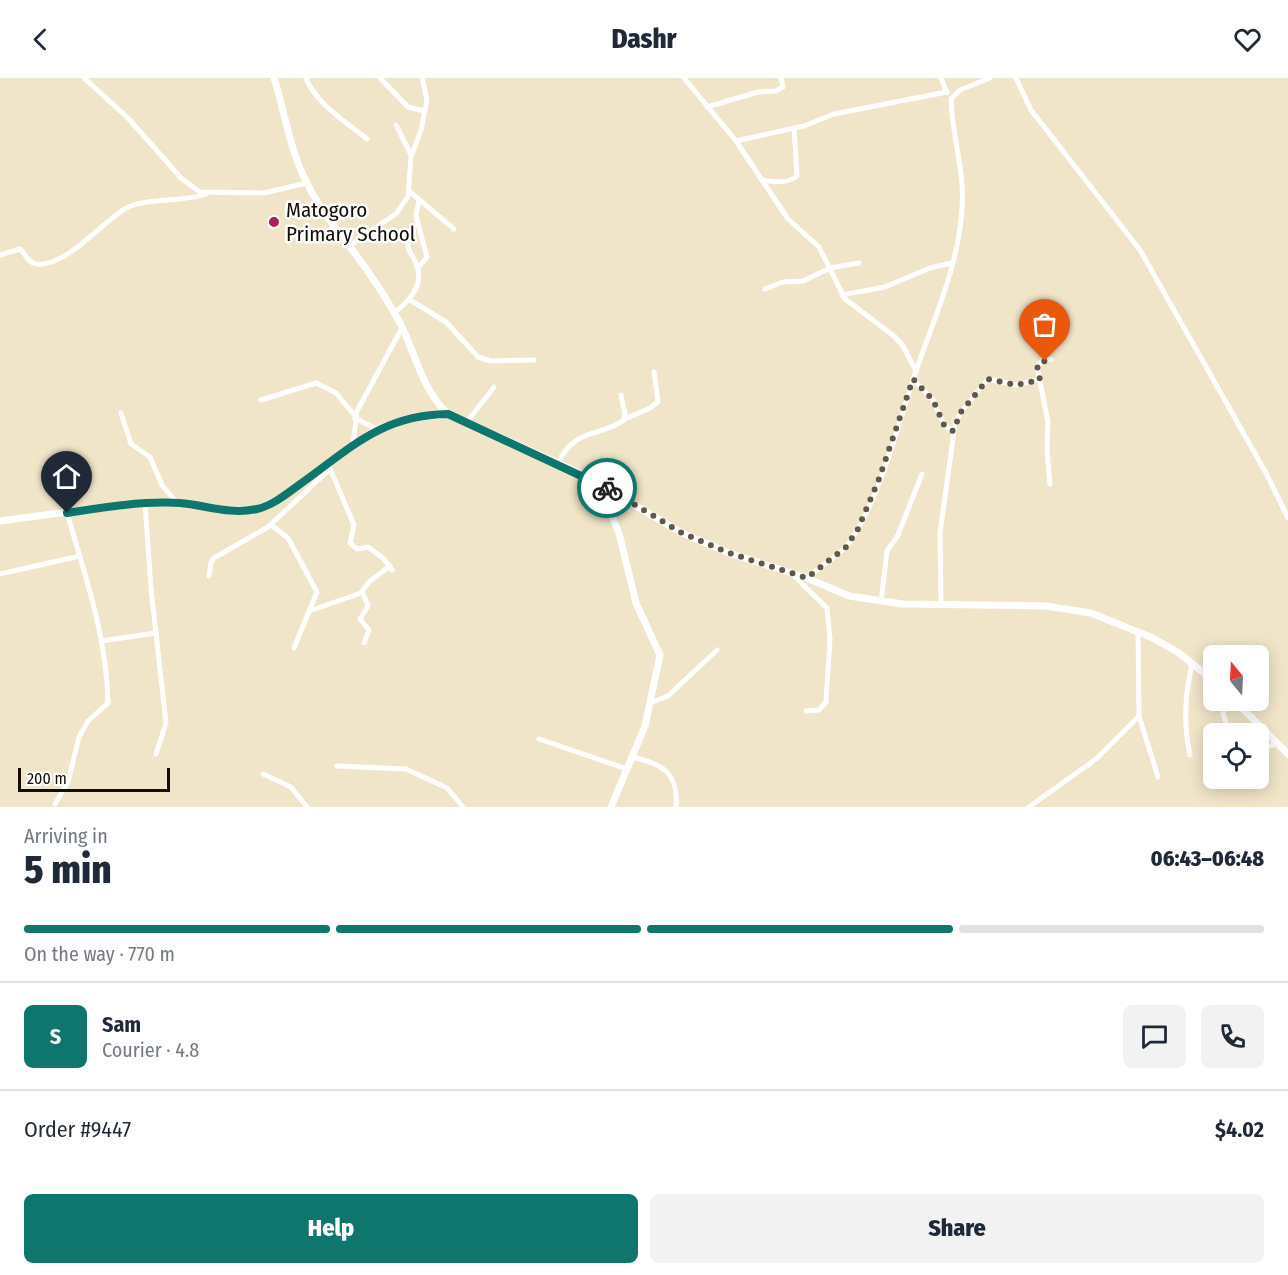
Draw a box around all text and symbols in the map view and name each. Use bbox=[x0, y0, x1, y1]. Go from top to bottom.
icon: back bbox=[24, 23, 57, 56]
text: Dashr bbox=[611, 23, 677, 55]
icon: heart bbox=[1231, 23, 1264, 56]
place label: Matogoro Primary School bbox=[286, 197, 416, 247]
marker: Matogoro Primary School bbox=[267, 215, 281, 229]
pin bbox=[1019, 299, 1070, 361]
icon: bag bbox=[1028, 308, 1061, 341]
pin bbox=[41, 451, 92, 513]
courier bbox=[577, 458, 637, 518]
icon: home bbox=[50, 460, 83, 493]
icon: bike bbox=[591, 472, 624, 505]
north arrow bbox=[1203, 645, 1269, 711]
map controls bbox=[1203, 645, 1269, 789]
button: locate bbox=[1203, 723, 1269, 789]
scale bar bbox=[18, 765, 170, 792]
text: 200 m bbox=[27, 769, 67, 788]
text: Arriving in bbox=[24, 824, 108, 848]
text: 06:43–06:48 bbox=[1151, 845, 1264, 872]
text: 5 min bbox=[24, 847, 112, 893]
text: On the way · 770 m bbox=[24, 942, 175, 966]
button: chat bbox=[1123, 1005, 1186, 1068]
button: phone bbox=[1201, 1005, 1264, 1068]
text: Sam bbox=[102, 1011, 141, 1038]
text: S bbox=[50, 1023, 61, 1050]
text: Courier · 4.8 bbox=[102, 1038, 199, 1062]
text: Order #9447 bbox=[24, 1116, 131, 1143]
text: $4.02 bbox=[1215, 1116, 1264, 1143]
button: Help bbox=[24, 1194, 638, 1263]
button: Share bbox=[650, 1194, 1264, 1263]

